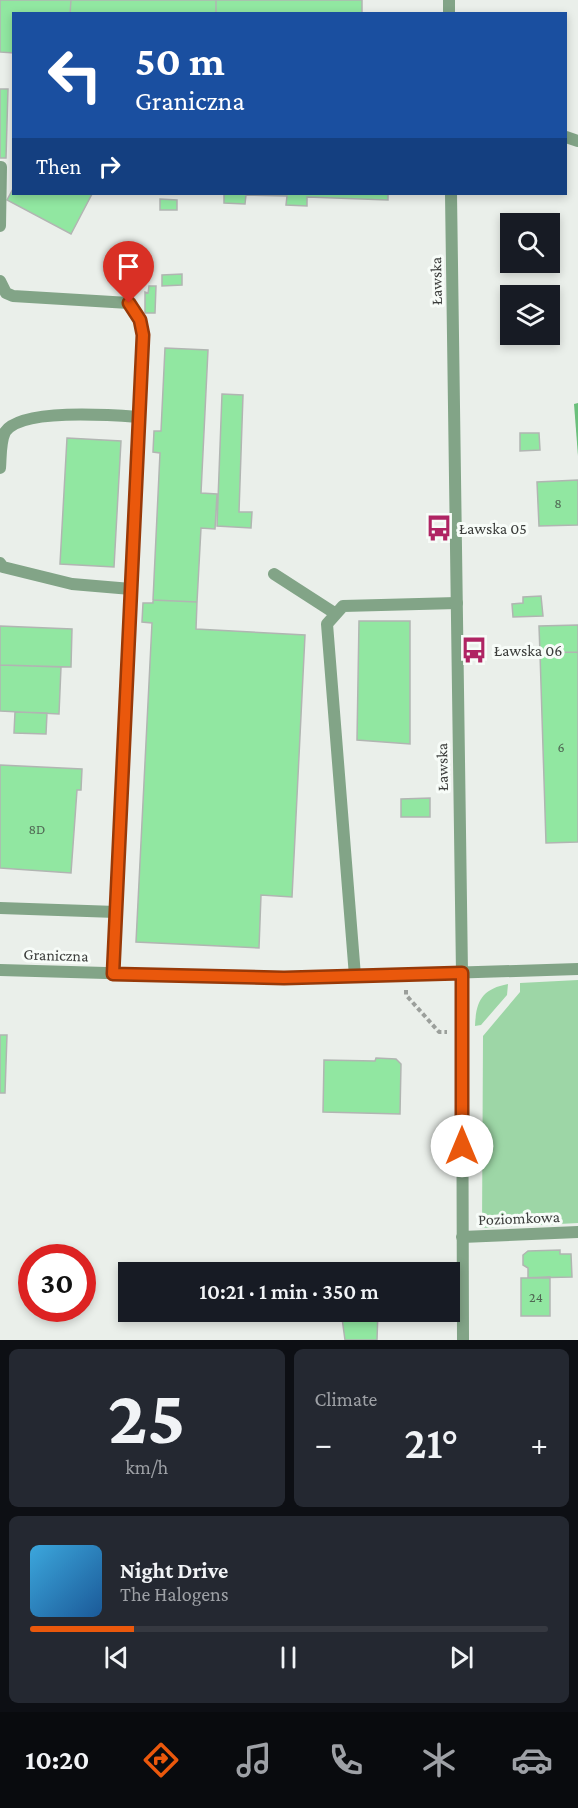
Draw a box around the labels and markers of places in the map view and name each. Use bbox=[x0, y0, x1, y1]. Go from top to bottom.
pin bbox=[103, 241, 154, 303]
bus stop icon: Ławska 05 bbox=[424, 513, 454, 543]
place label: Ławska 05 bbox=[459, 520, 527, 537]
bus stop icon: Ławska 06 bbox=[459, 635, 489, 665]
place label: Ławska 06 bbox=[494, 642, 562, 659]

